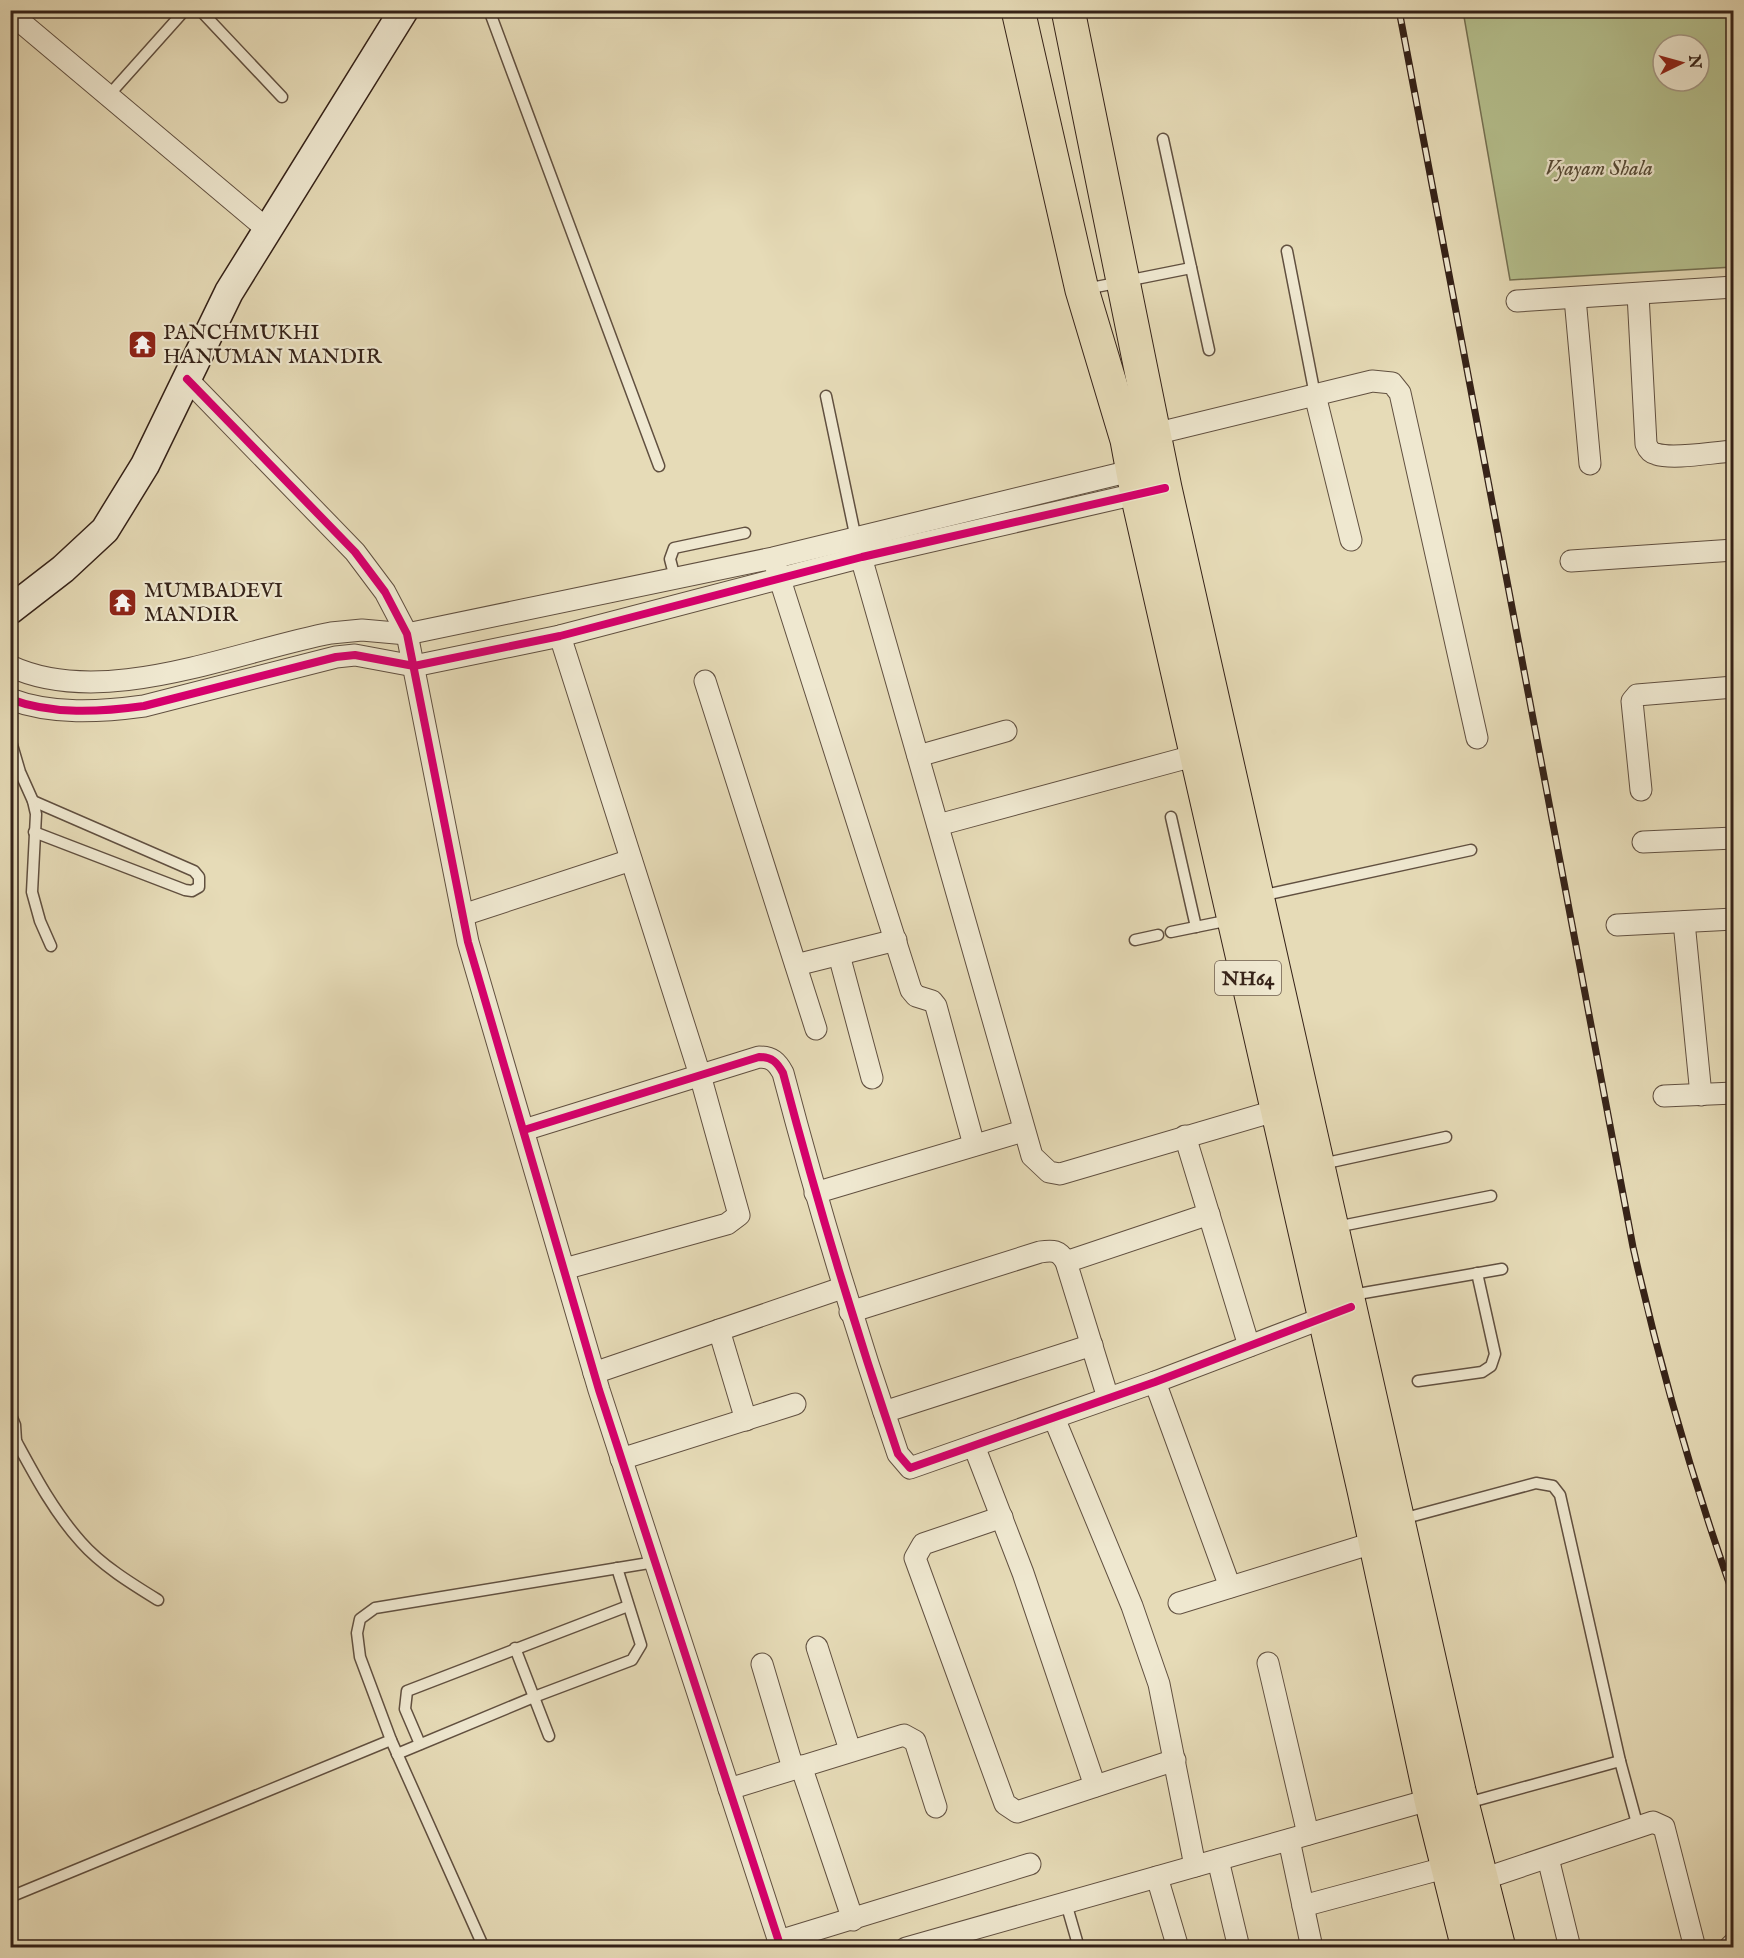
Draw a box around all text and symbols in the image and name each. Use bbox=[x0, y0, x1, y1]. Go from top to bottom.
north arrow bbox=[1651, 33, 1711, 93]
text: N bbox=[1683, 53, 1705, 70]
park label: Vyayam Shala bbox=[1545, 156, 1653, 183]
place label: PANCHMUKHI HANUMAN MANDIR bbox=[163, 320, 383, 371]
temple icon: PANCHMUKHI HANUMAN MANDIR bbox=[126, 328, 158, 360]
place label: MUMBADEVI MANDIR bbox=[144, 578, 283, 629]
temple icon: MUMBADEVI MANDIR bbox=[107, 586, 139, 618]
road number: NH64 bbox=[1215, 961, 1281, 995]

